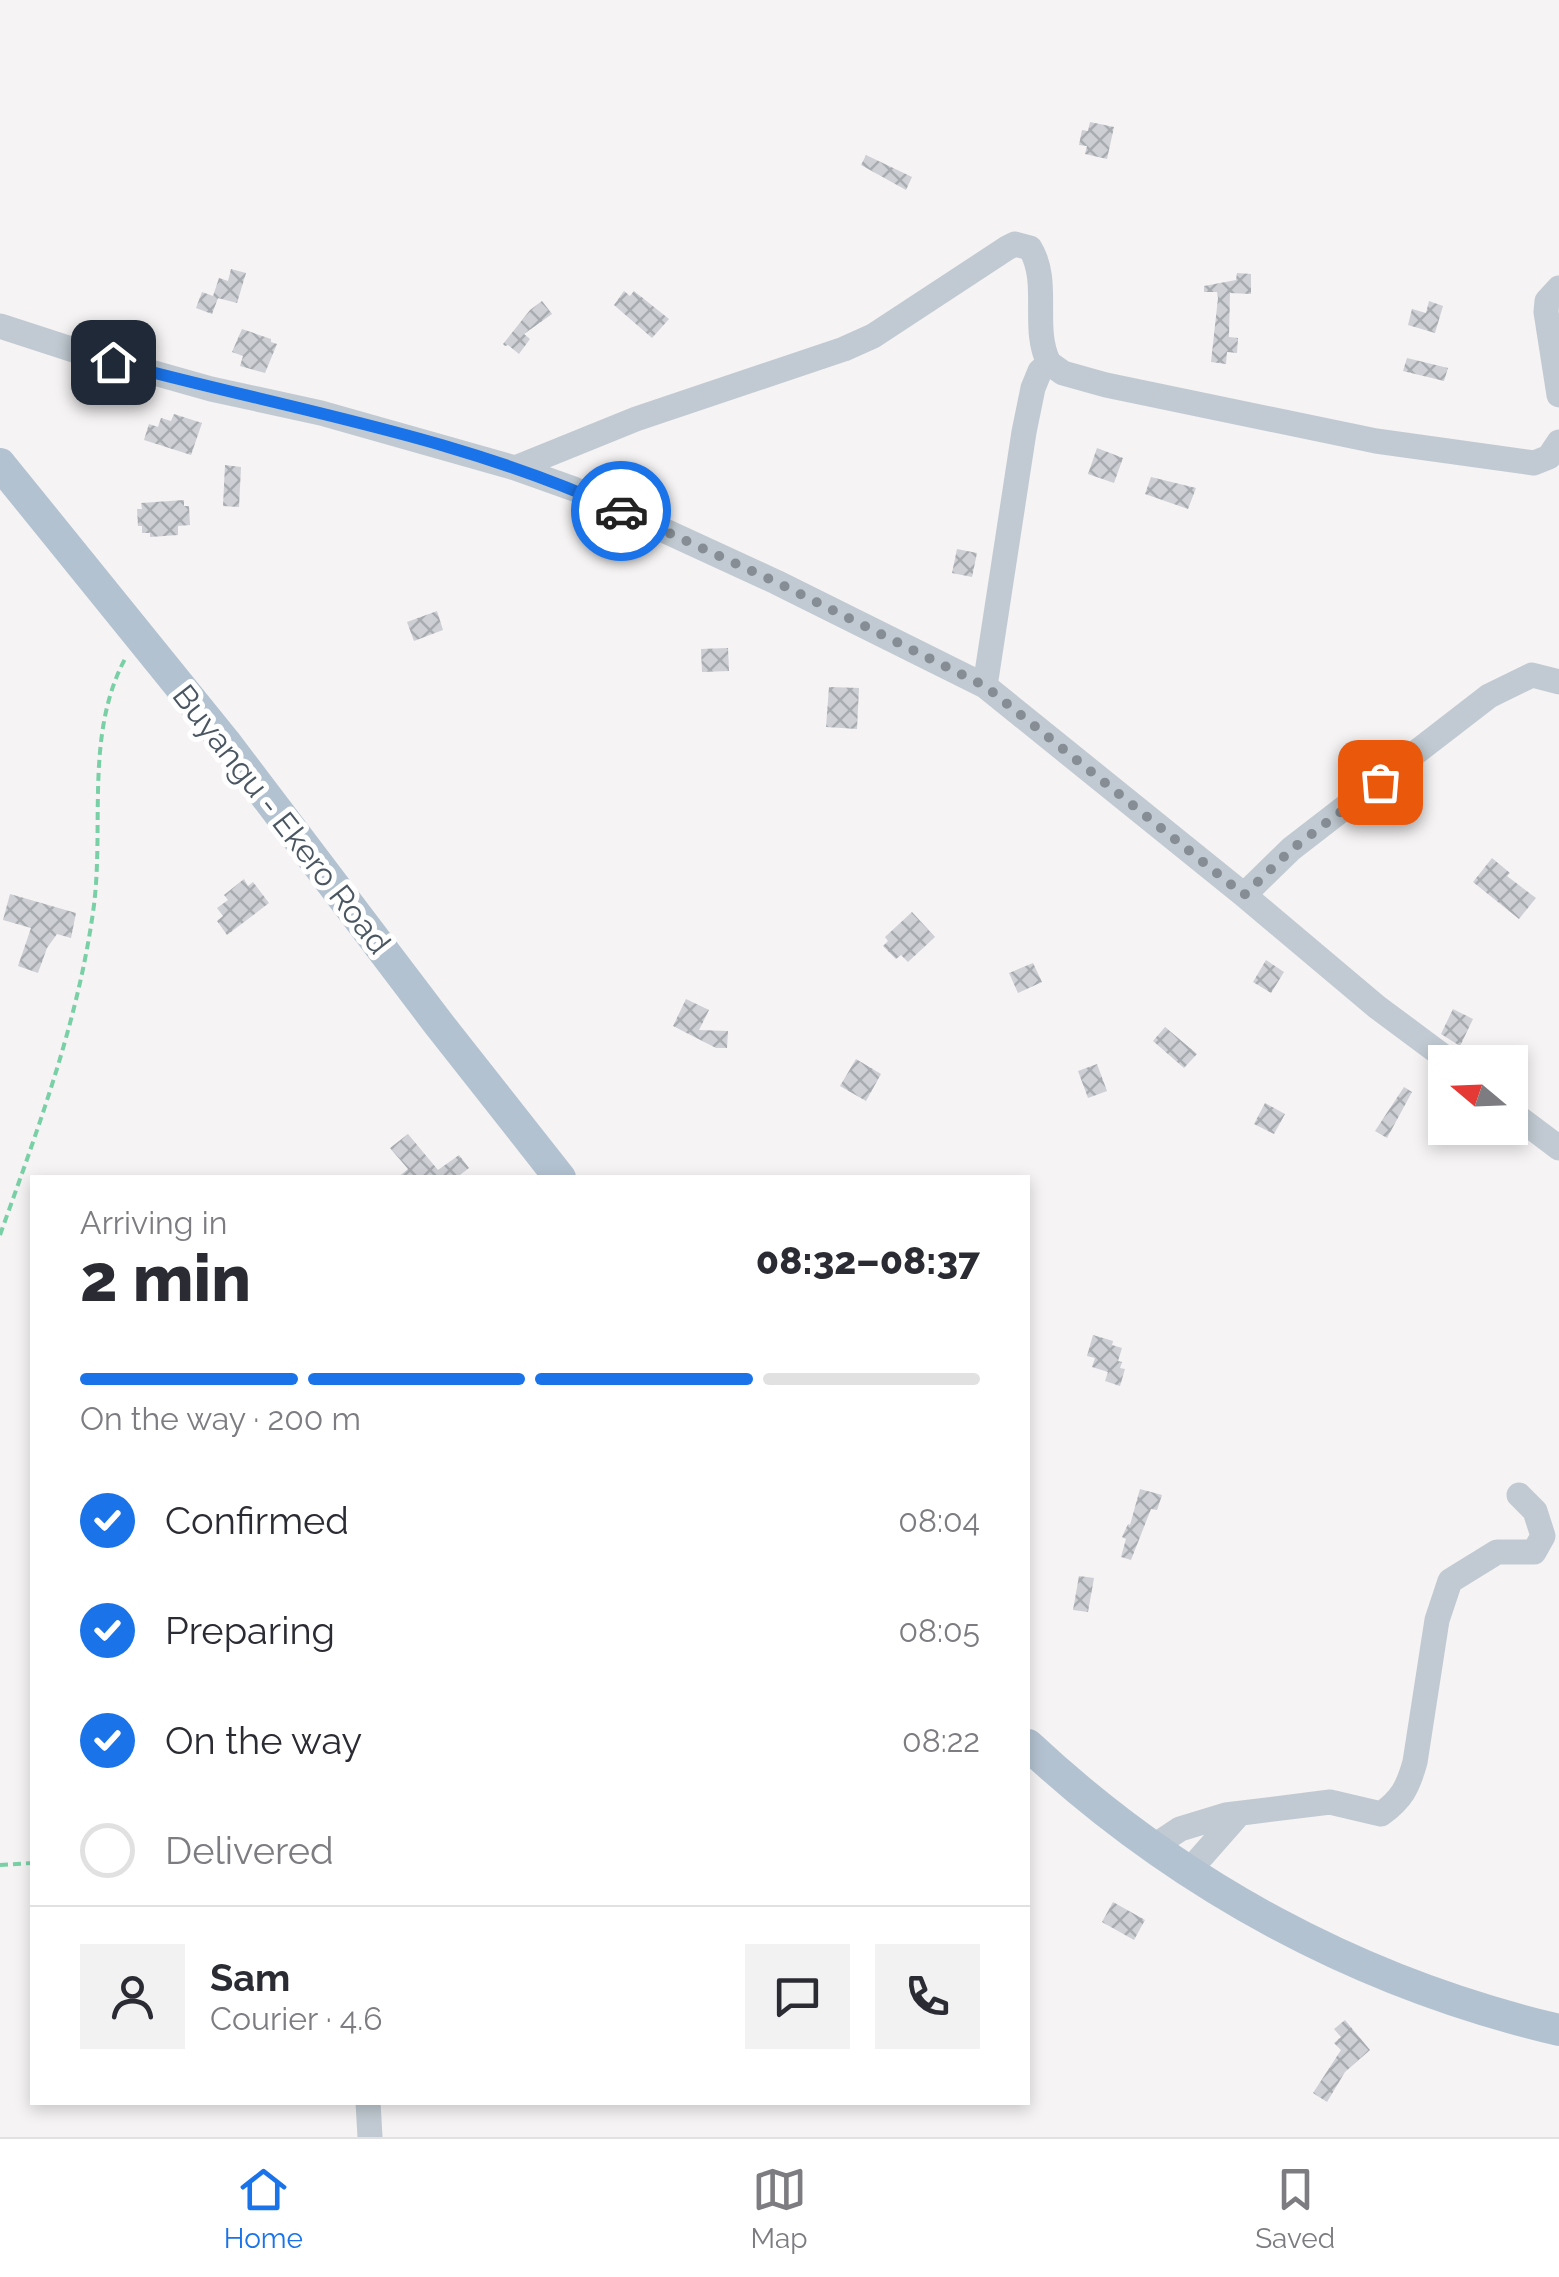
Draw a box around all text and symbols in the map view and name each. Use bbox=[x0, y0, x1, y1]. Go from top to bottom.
pin bbox=[71, 320, 156, 405]
icon: home bbox=[86, 335, 141, 390]
courier bbox=[571, 461, 671, 561]
icon: car bbox=[594, 484, 649, 539]
street label: Buyangu - Ekero Road bbox=[166, 677, 398, 961]
pin bbox=[1338, 740, 1423, 825]
icon: bag bbox=[1353, 755, 1408, 810]
north arrow bbox=[1428, 1045, 1528, 1145]
map controls bbox=[1428, 1045, 1528, 1145]
text: Arriving in bbox=[80, 1204, 227, 1241]
text: 08:32–08:37 bbox=[756, 1238, 980, 1283]
text: 2 min bbox=[80, 1240, 251, 1316]
text: On the way · 200 m bbox=[80, 1400, 361, 1437]
icon: check bbox=[80, 1493, 135, 1548]
text: Confirmed bbox=[165, 1498, 349, 1543]
text: 08:04 bbox=[898, 1502, 980, 1539]
icon: check bbox=[80, 1603, 135, 1658]
text: Preparing bbox=[165, 1608, 335, 1653]
text: 08:05 bbox=[898, 1612, 980, 1649]
icon: check bbox=[80, 1713, 135, 1768]
text: On the way bbox=[165, 1718, 362, 1763]
text: 08:22 bbox=[902, 1722, 980, 1759]
text: Delivered bbox=[165, 1828, 334, 1873]
button: person bbox=[80, 1944, 185, 2049]
button: chat bbox=[745, 1944, 850, 2049]
button: phone bbox=[875, 1944, 980, 2049]
text: Sam bbox=[210, 1955, 290, 2000]
text: Courier · 4.6 bbox=[210, 2000, 383, 2037]
tab: Home bbox=[224, 2162, 303, 2255]
tab: Map bbox=[751, 2162, 808, 2255]
tab: Saved bbox=[1255, 2162, 1335, 2255]

